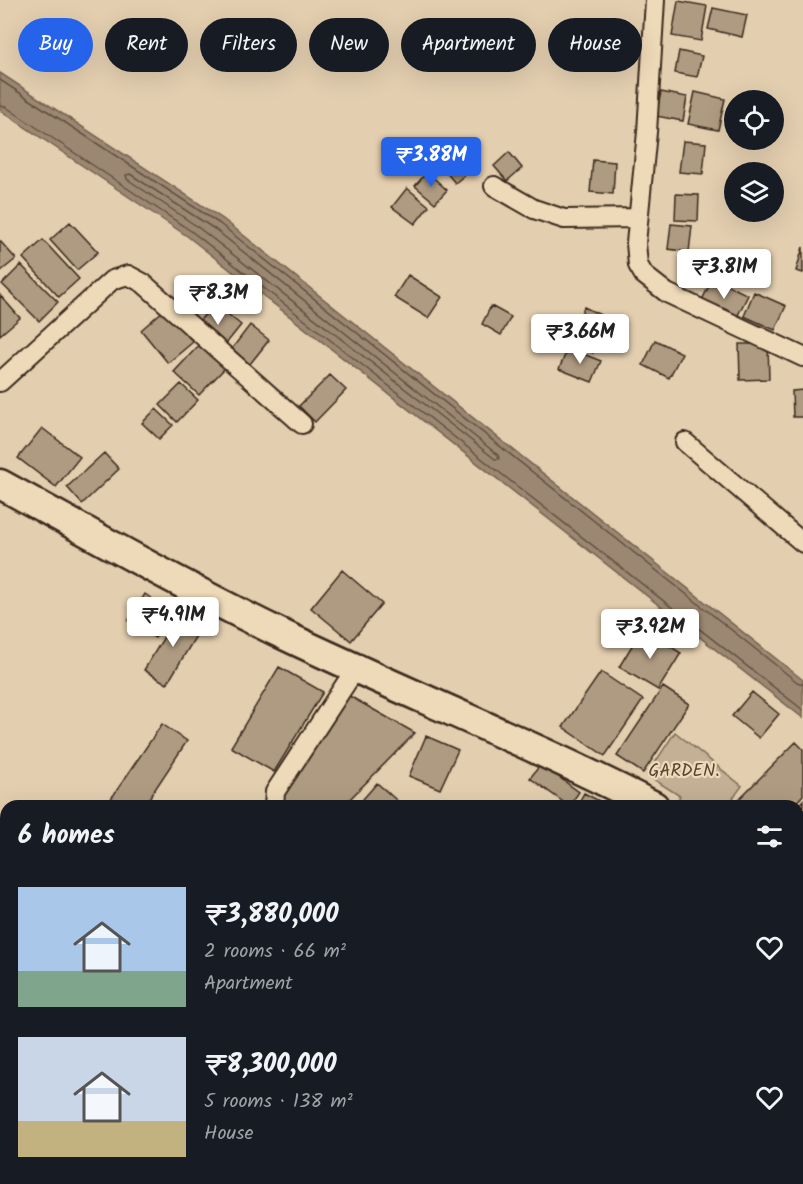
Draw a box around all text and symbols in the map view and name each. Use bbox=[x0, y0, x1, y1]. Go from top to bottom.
chip: Buy bbox=[18, 18, 93, 72]
chip: Rent bbox=[105, 18, 188, 72]
chip: Filters bbox=[200, 18, 297, 72]
chip: New bbox=[309, 18, 389, 72]
chip: Apartment bbox=[401, 18, 536, 72]
chip: House bbox=[548, 18, 642, 72]
map controls bbox=[724, 90, 784, 222]
button: locate bbox=[724, 90, 784, 150]
pin: ₹3.88M bbox=[382, 137, 480, 188]
text: ₹3.88M bbox=[395, 140, 467, 172]
button: layers bbox=[724, 162, 784, 222]
pin: ₹3.81M bbox=[675, 249, 773, 300]
text: ₹3.81M bbox=[691, 252, 757, 284]
pin: ₹8.3M bbox=[176, 275, 260, 326]
text: ₹8.3M bbox=[188, 278, 248, 310]
pin: ₹3.66M bbox=[531, 314, 629, 365]
text: ₹3.66M bbox=[545, 317, 615, 349]
pin: ₹4.91M bbox=[124, 597, 222, 648]
text: ₹4.91M bbox=[141, 600, 205, 632]
pin: ₹3.92M bbox=[601, 609, 699, 660]
text: ₹3.92M bbox=[615, 612, 685, 644]
park label: GARDEN. bbox=[648, 757, 720, 786]
text: 6 homes bbox=[18, 815, 115, 857]
icon: filters bbox=[753, 820, 786, 853]
text: ₹3,880,000 bbox=[204, 894, 339, 936]
icon: home bbox=[66, 911, 138, 983]
icon: heart bbox=[753, 931, 786, 964]
text: 2 rooms · 66 m² bbox=[204, 936, 346, 968]
text: Apartment bbox=[204, 968, 293, 1000]
text: ₹8,300,000 bbox=[204, 1044, 337, 1086]
icon: home bbox=[66, 1061, 138, 1133]
icon: heart bbox=[753, 1081, 786, 1114]
text: 5 rooms · 138 m² bbox=[204, 1086, 353, 1118]
text: House bbox=[204, 1118, 254, 1150]

